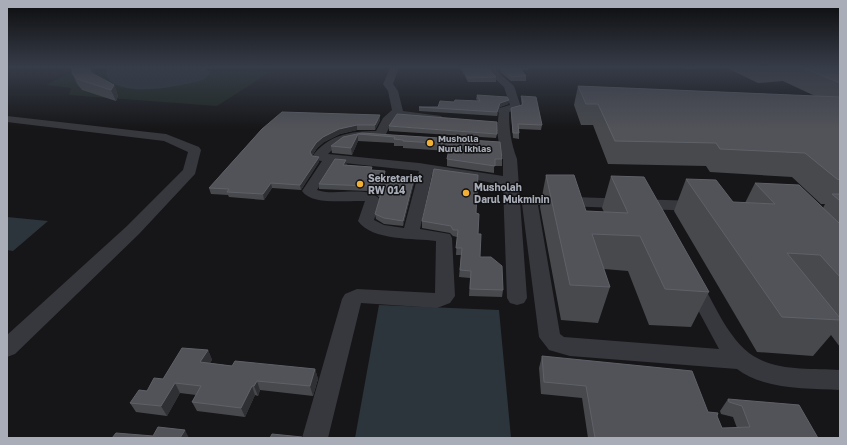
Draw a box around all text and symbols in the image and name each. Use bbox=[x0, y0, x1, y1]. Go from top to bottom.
place label: Musholla Nurul Ikhlas bbox=[438, 133, 491, 154]
marker: Musholla Nurul Ikhlas bbox=[425, 138, 435, 148]
place label: Sekretariat RW 014 bbox=[368, 172, 422, 196]
marker: Sekretariat RW 014 bbox=[355, 179, 365, 189]
place label: Musholah Darul Mukminin bbox=[474, 181, 550, 205]
marker: Musholah Darul Mukminin bbox=[461, 188, 471, 198]

